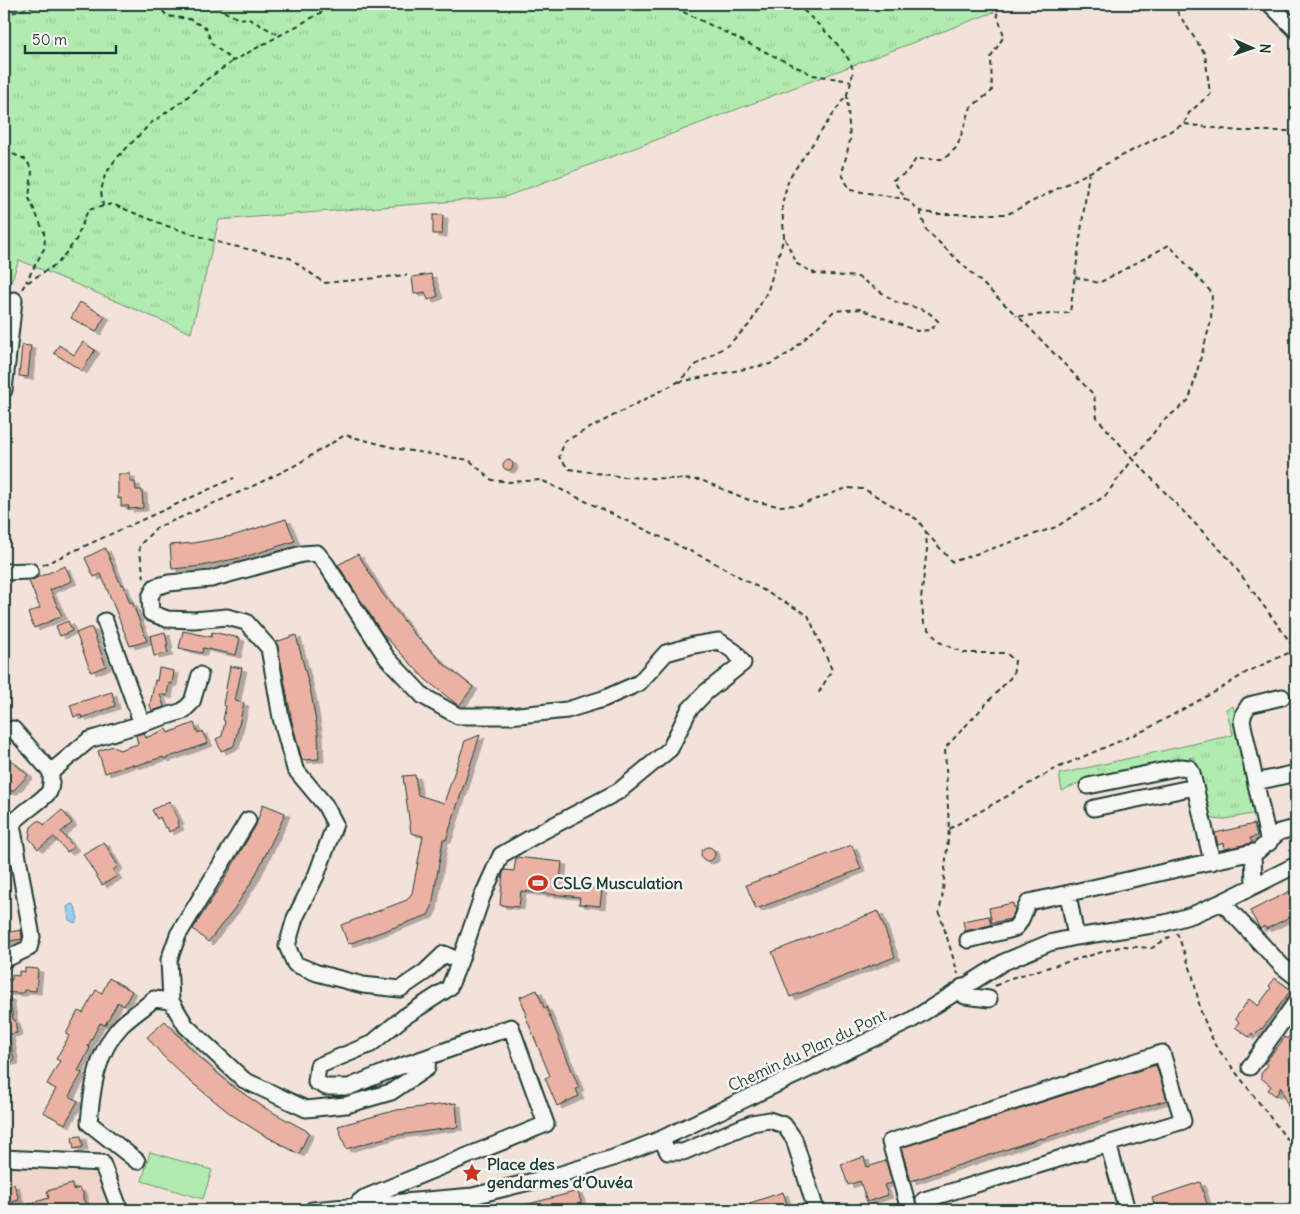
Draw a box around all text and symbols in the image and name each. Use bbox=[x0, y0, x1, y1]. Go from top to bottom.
scale bar bbox=[25, 22, 116, 54]
north arrow bbox=[1228, 22, 1278, 72]
text: 50 m bbox=[32, 30, 67, 49]
text: N bbox=[1256, 43, 1274, 54]
sports icon: CSLG Musculation bbox=[527, 872, 549, 894]
place label: CSLG Musculation bbox=[553, 873, 683, 893]
street label: Chemin du Plan du Pont bbox=[725, 1004, 890, 1095]
place label: Place des gendarmes d’Ouvéa bbox=[487, 1154, 633, 1193]
place icon: Place des gendarmes d’Ouvéa bbox=[461, 1162, 483, 1184]

